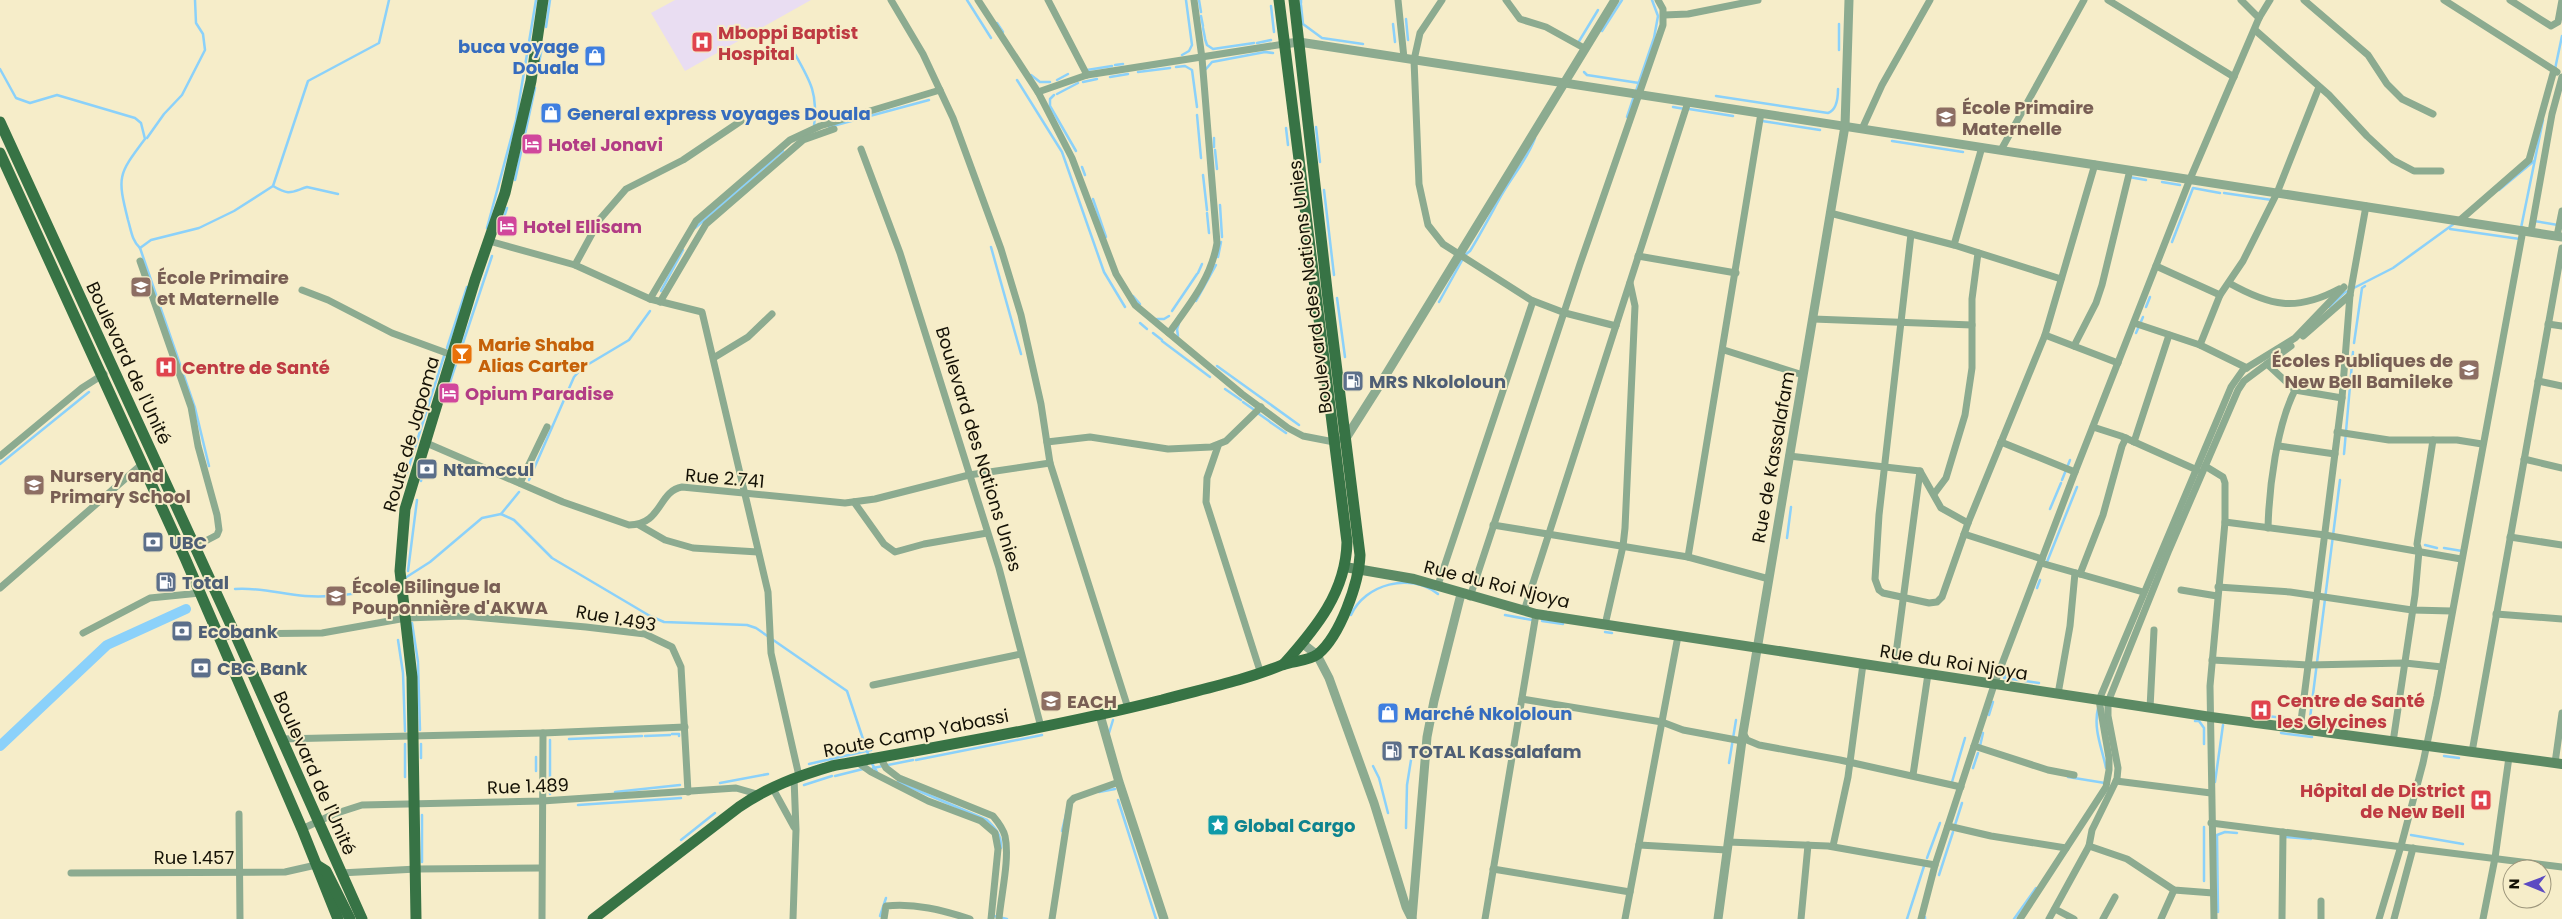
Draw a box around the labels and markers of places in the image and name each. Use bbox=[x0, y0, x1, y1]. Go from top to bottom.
place label: Mboppi Baptist Hospital bbox=[718, 20, 858, 66]
hospital icon: Mboppi Baptist Hospital bbox=[690, 30, 714, 54]
place label: buca voyage Douala bbox=[458, 34, 579, 80]
shop icon: buca voyage Douala bbox=[583, 44, 607, 68]
place label: École Primaire Maternelle bbox=[1962, 95, 2094, 141]
shop icon: General express voyages Douala bbox=[539, 101, 563, 125]
place label: General express voyages Douala bbox=[567, 101, 871, 126]
school or university icon: École Primaire Maternelle bbox=[1934, 105, 1958, 129]
hotel icon: Hotel Jonavi bbox=[520, 132, 544, 156]
place label: Hotel Jonavi bbox=[548, 132, 663, 157]
hotel icon: Hotel Ellisam bbox=[495, 214, 519, 238]
place label: Hotel Ellisam bbox=[523, 214, 642, 239]
place label: École Primaire et Maternelle bbox=[157, 265, 289, 311]
school or university icon: École Primaire et Maternelle bbox=[129, 275, 153, 299]
place label: Marie Shaba Alias Carter bbox=[478, 332, 595, 378]
bar icon: Marie Shaba Alias Carter bbox=[450, 342, 474, 366]
place label: Écoles Publiques de New Bell Bamileke bbox=[2272, 348, 2453, 394]
hospital icon: Centre de Santé bbox=[154, 355, 178, 379]
place label: Centre de Santé bbox=[182, 355, 330, 380]
school or university icon: Écoles Publiques de New Bell Bamileke bbox=[2457, 358, 2481, 382]
fuel station icon: MRS Nkololoun bbox=[1341, 369, 1365, 393]
place label: MRS Nkololoun bbox=[1369, 369, 1506, 394]
hotel icon: Opium Paradise bbox=[437, 381, 461, 405]
place label: Opium Paradise bbox=[465, 381, 614, 406]
bank icon: Ntamccul bbox=[415, 457, 439, 481]
place label: Ntamccul bbox=[443, 457, 534, 482]
place label: Nursery and Primary School bbox=[50, 463, 191, 509]
school or university icon: Nursery and Primary School bbox=[22, 473, 46, 497]
bank icon: UBC bbox=[141, 530, 165, 554]
place label: UBC bbox=[169, 530, 207, 555]
fuel station icon: Total bbox=[154, 570, 178, 594]
place label: Total bbox=[182, 570, 229, 595]
place label: École Bilingue la Pouponnière d'AKWA bbox=[352, 574, 548, 620]
school or university icon: École Bilingue la Pouponnière d'AKWA bbox=[324, 584, 348, 608]
bank icon: Ecobank bbox=[170, 619, 194, 643]
place label: Ecobank bbox=[198, 619, 279, 644]
bank icon: CBC Bank bbox=[189, 656, 213, 680]
place label: CBC Bank bbox=[217, 656, 308, 681]
place label: Centre de Santé les Glycines bbox=[2277, 688, 2425, 734]
school or university icon: EACH bbox=[1039, 689, 1063, 713]
place label: EACH bbox=[1067, 689, 1117, 714]
hospital icon: Centre de Santé les Glycines bbox=[2249, 698, 2273, 722]
shop icon: Marché Nkololoun bbox=[1376, 701, 1400, 725]
place label: Marché Nkololoun bbox=[1404, 701, 1572, 726]
fuel station icon: TOTAL Kassalafam bbox=[1380, 739, 1404, 763]
place label: TOTAL Kassalafam bbox=[1408, 739, 1581, 764]
place label: Hôpital de District de New Bell bbox=[2300, 778, 2465, 824]
hospital icon: Hôpital de District de New Bell bbox=[2469, 788, 2493, 812]
place icon: Global Cargo bbox=[1206, 813, 1230, 837]
place label: Global Cargo bbox=[1234, 813, 1355, 838]

